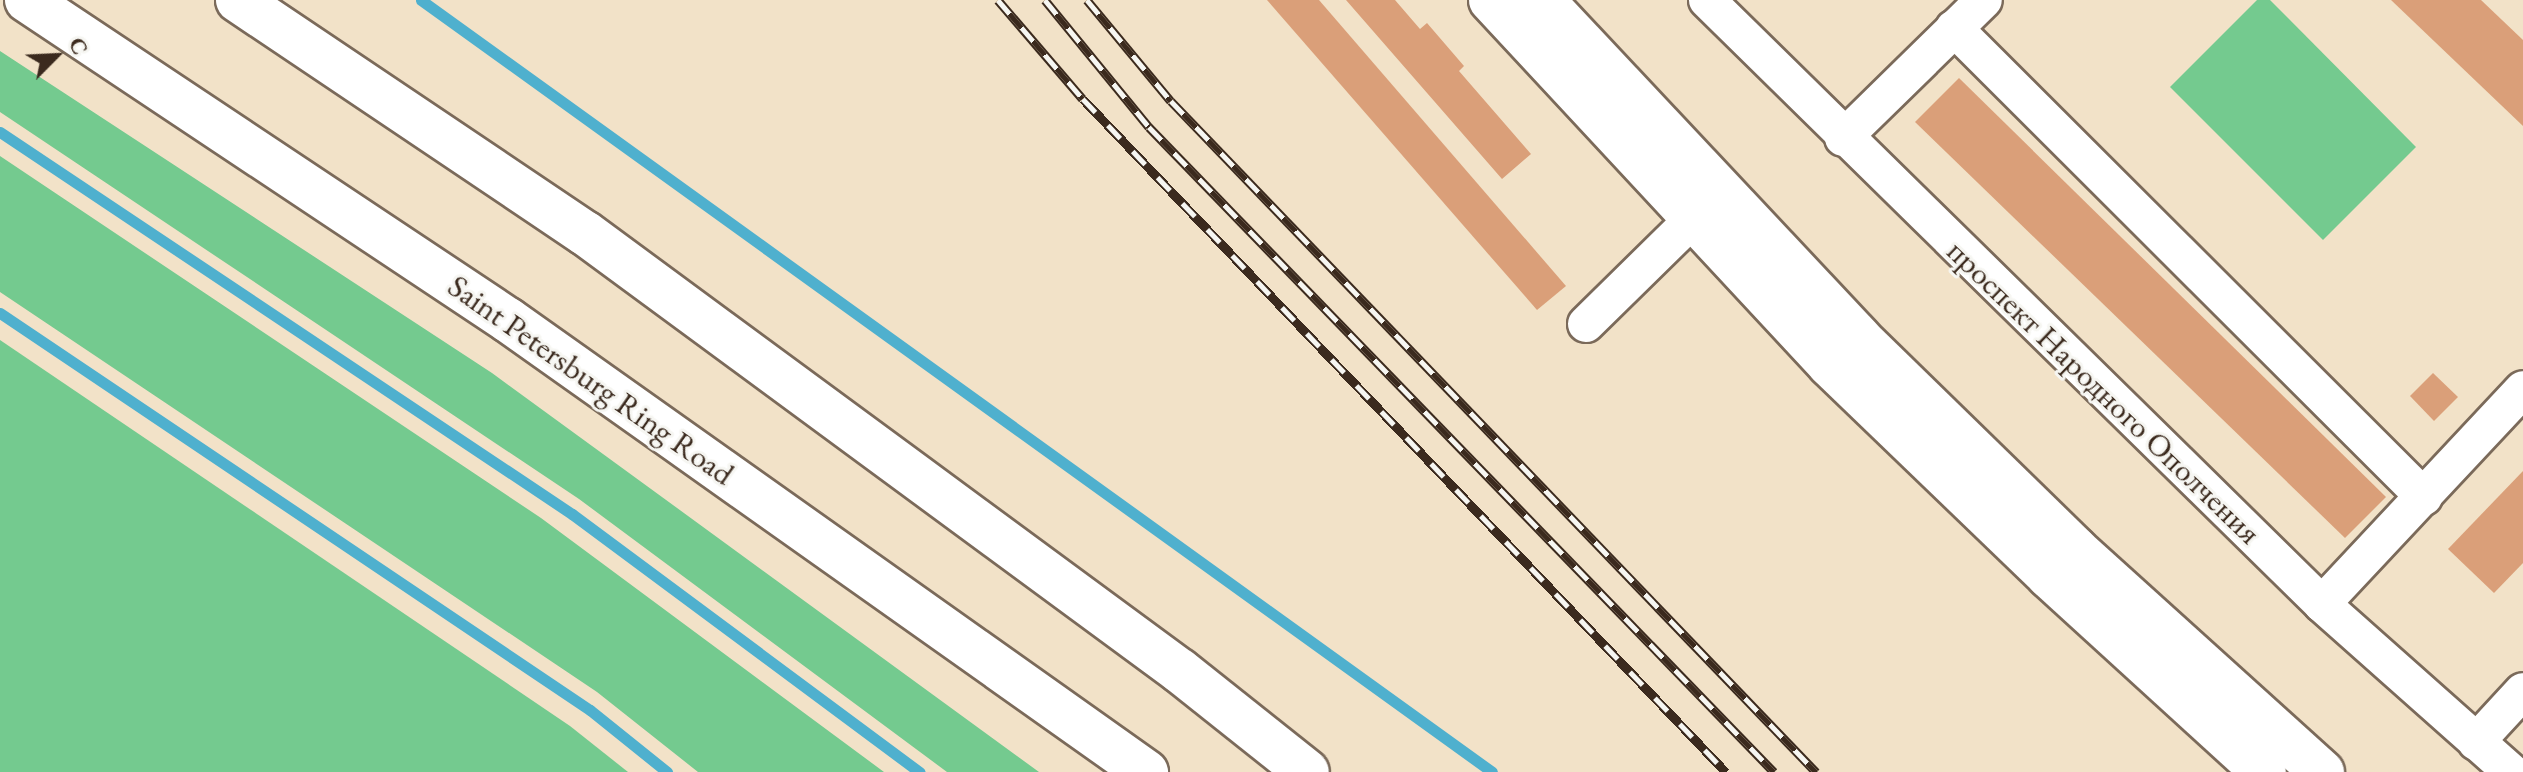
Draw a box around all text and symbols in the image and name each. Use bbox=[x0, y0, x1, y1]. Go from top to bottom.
north arrow bbox=[16, 16, 96, 96]
text: С bbox=[62, 33, 95, 59]
street label: проспект Народного Ополчения bbox=[1939, 232, 2269, 552]
street label: Saint Petersburg Ring Road bbox=[441, 267, 741, 493]

